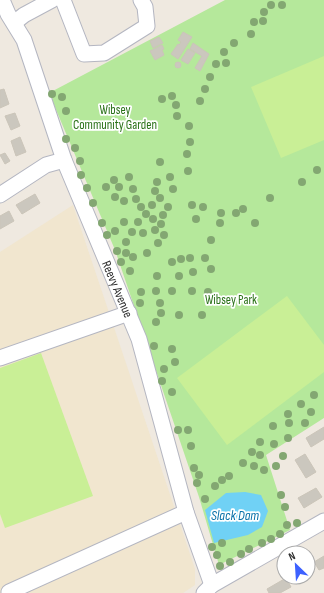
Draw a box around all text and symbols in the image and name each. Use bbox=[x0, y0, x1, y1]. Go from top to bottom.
park label: Wibsey Community Garden bbox=[73, 102, 157, 133]
street label: Reevy Avenue bbox=[98, 258, 136, 320]
park label: Wibsey Park bbox=[205, 292, 257, 308]
water label: Slack Dam bbox=[211, 507, 259, 524]
north arrow bbox=[276, 545, 316, 585]
text: N bbox=[287, 549, 298, 564]

